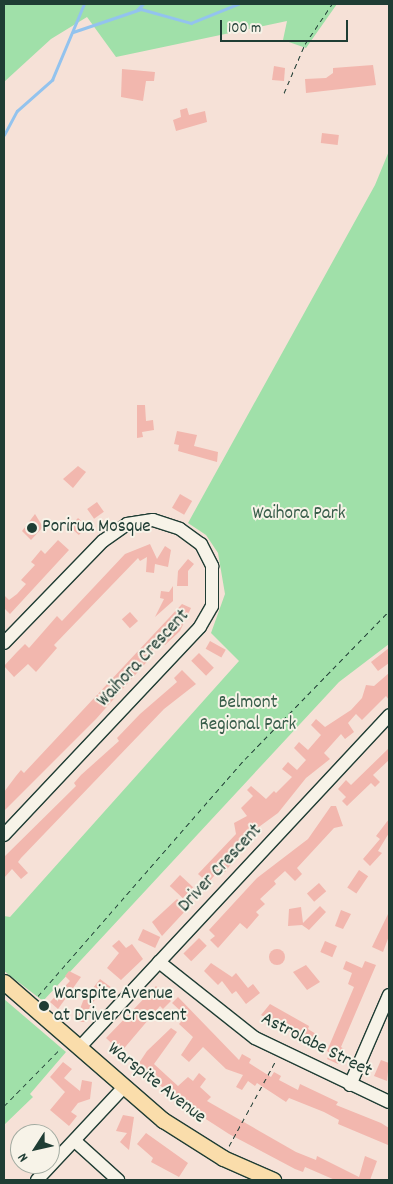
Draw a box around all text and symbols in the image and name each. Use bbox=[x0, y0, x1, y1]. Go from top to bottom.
scale bar bbox=[223, 10, 350, 42]
text: 100 m bbox=[228, 18, 261, 40]
park label: Waihora Park bbox=[252, 504, 346, 526]
place label: Porirua Mosque bbox=[42, 517, 151, 539]
marker: Porirua Mosque bbox=[26, 522, 38, 534]
street label: Waihora Crescent bbox=[93, 605, 195, 713]
park label: Belmont Regional Park bbox=[200, 693, 296, 737]
street label: Driver Crescent bbox=[174, 820, 268, 918]
place label: Warspite Avenue at Driver Crescent bbox=[54, 984, 187, 1028]
marker: Warspite Avenue at Driver Crescent bbox=[38, 1000, 50, 1012]
street label: Astrolabe Street bbox=[257, 1008, 375, 1084]
street label: Warspite Avenue bbox=[102, 1038, 210, 1130]
north arrow bbox=[10, 1124, 60, 1174]
text: N bbox=[13, 1148, 34, 1166]

